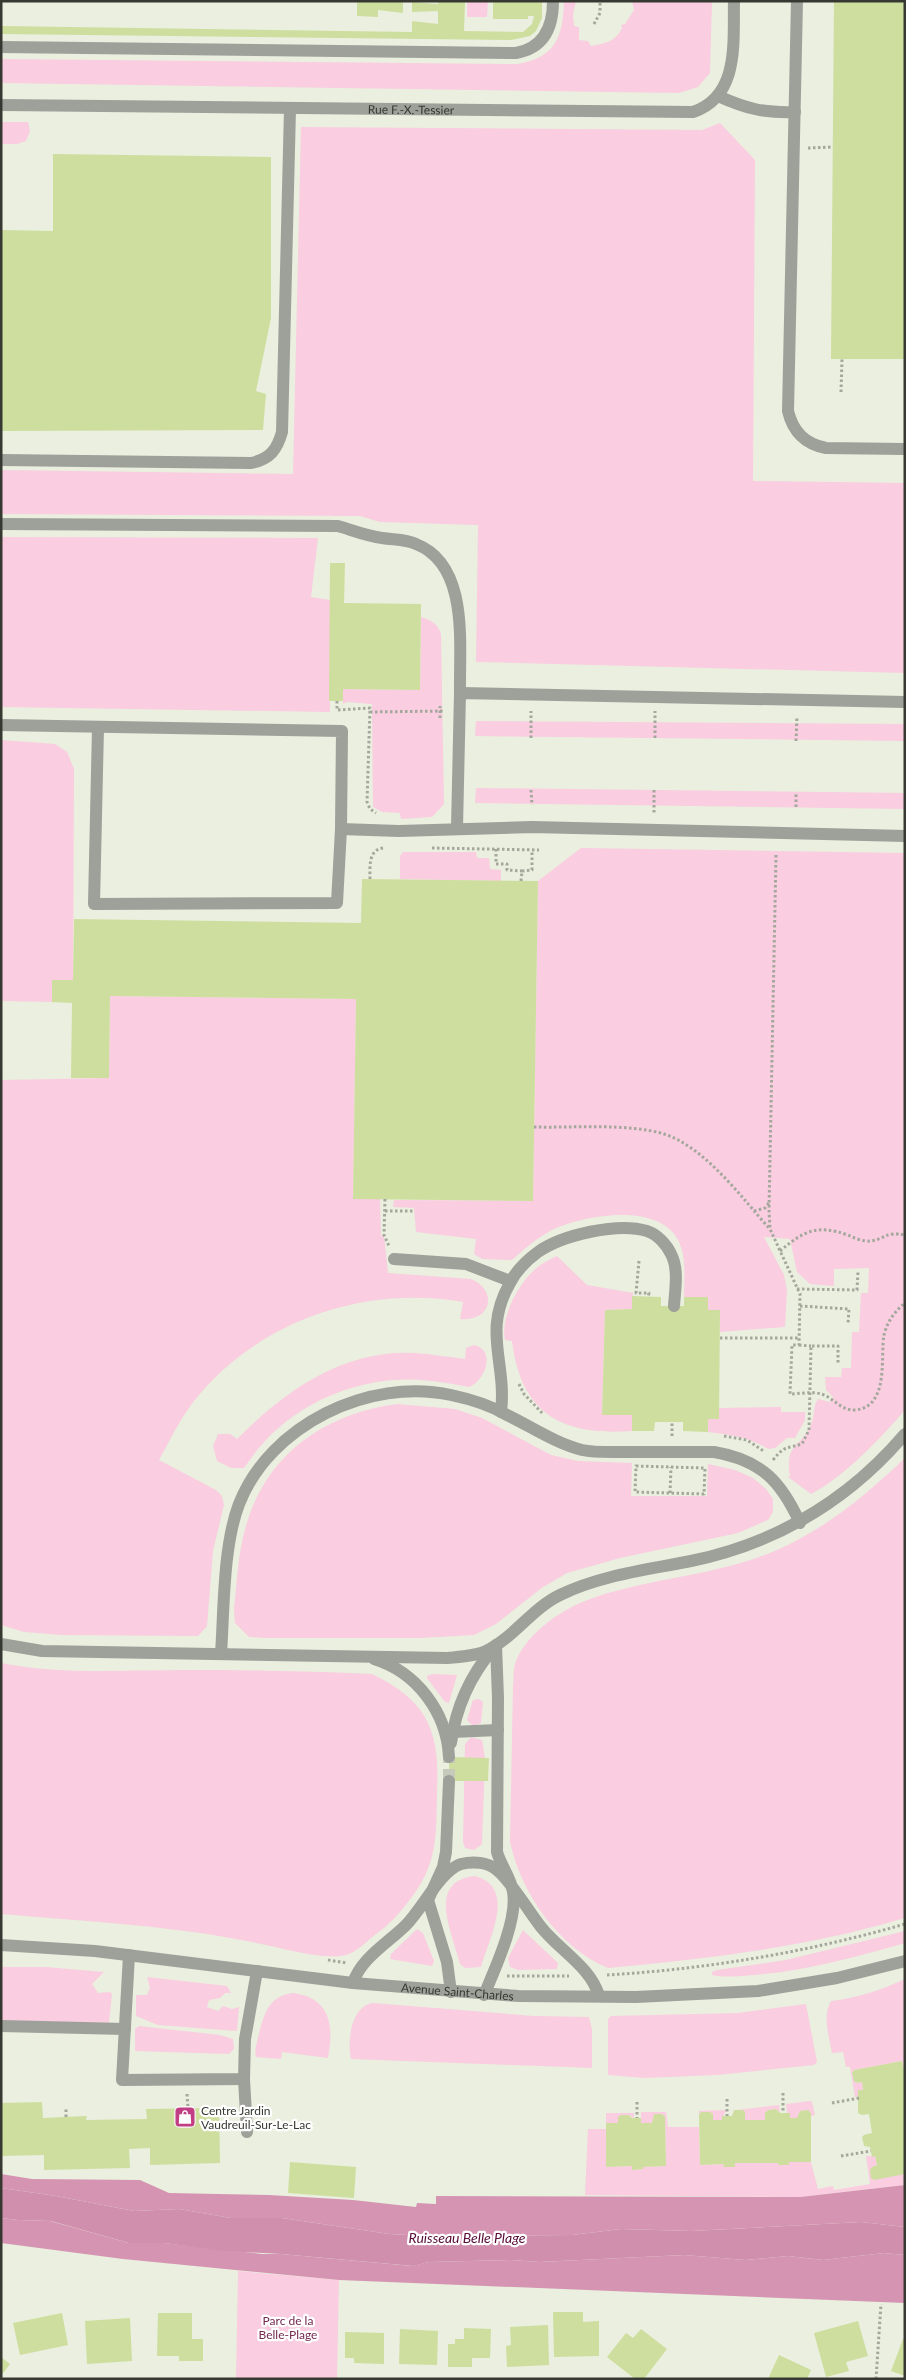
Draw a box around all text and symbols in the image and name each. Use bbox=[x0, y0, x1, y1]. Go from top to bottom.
street label: Rue F.-X.-Tessier bbox=[368, 101, 455, 117]
street label: Avenue Saint-Charles bbox=[401, 1979, 514, 2003]
place label: Centre Jardin Vaudreuil-Sur-Le-Lac bbox=[201, 2103, 311, 2132]
shop icon: Centre Jardin Vaudreuil-Sur-Le-Lac bbox=[173, 2105, 197, 2129]
water label: Ruisseau Belle Plage bbox=[409, 2229, 526, 2246]
park label: Parc de la Belle-Plage bbox=[259, 2313, 317, 2342]

